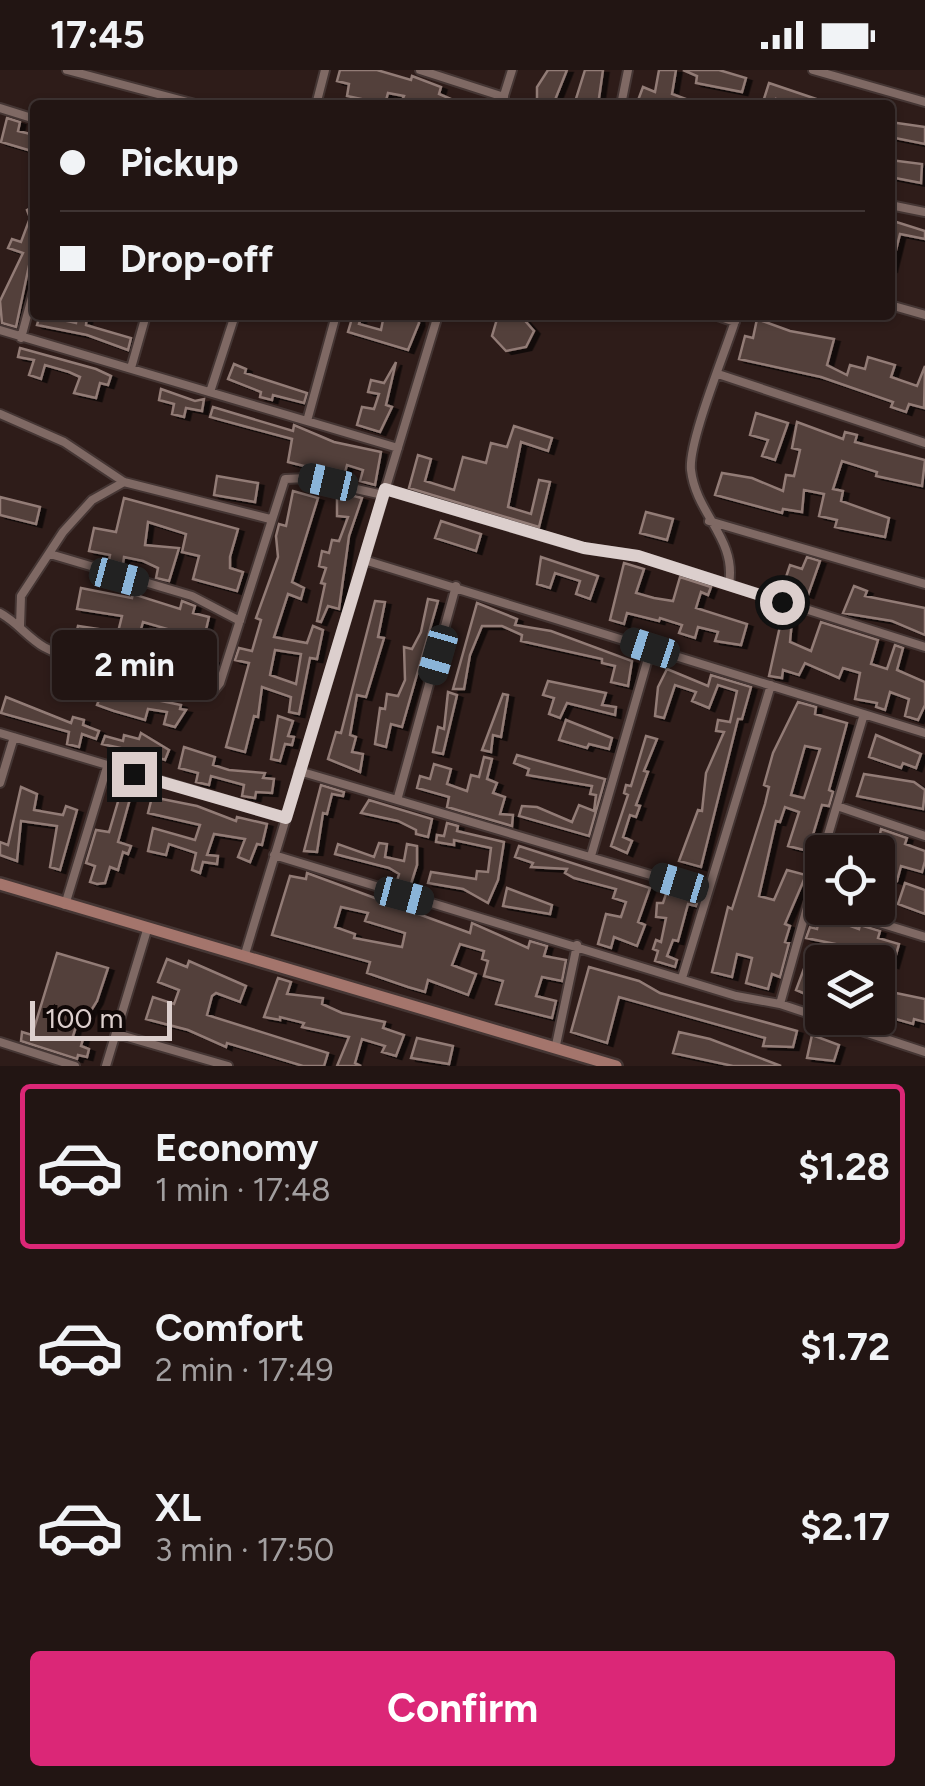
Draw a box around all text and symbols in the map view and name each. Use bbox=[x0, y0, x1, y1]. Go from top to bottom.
text: 17:45 bbox=[50, 12, 145, 58]
text: Pickup bbox=[120, 140, 238, 186]
text: Drop-off bbox=[120, 236, 273, 282]
car bbox=[295, 461, 361, 503]
car bbox=[86, 555, 152, 599]
route start bbox=[760, 580, 805, 625]
car bbox=[415, 622, 461, 688]
car bbox=[617, 624, 683, 672]
callout: 2 min bbox=[52, 629, 216, 699]
text: 2 min bbox=[94, 646, 175, 684]
route end bbox=[112, 752, 157, 797]
map controls bbox=[805, 835, 895, 1035]
button: locate bbox=[805, 835, 895, 925]
car bbox=[646, 860, 712, 906]
car bbox=[371, 874, 437, 918]
button: layers bbox=[805, 945, 895, 1035]
scale bar bbox=[30, 996, 172, 1040]
text: 100 m bbox=[45, 1001, 123, 1035]
icon: car bbox=[35, 1122, 125, 1212]
text: Economy bbox=[155, 1125, 318, 1171]
text: $1.28 bbox=[798, 1144, 890, 1190]
text: 1 min · 17:48 bbox=[155, 1171, 331, 1209]
icon: car bbox=[35, 1302, 125, 1392]
text: Comfort bbox=[155, 1305, 304, 1351]
text: $1.72 bbox=[800, 1324, 890, 1370]
text: 2 min · 17:49 bbox=[155, 1351, 334, 1389]
icon: car bbox=[35, 1482, 125, 1572]
text: XL bbox=[155, 1485, 201, 1531]
text: $2.17 bbox=[800, 1504, 890, 1550]
text: 3 min · 17:50 bbox=[155, 1531, 334, 1569]
button: Confirm bbox=[30, 1651, 895, 1766]

